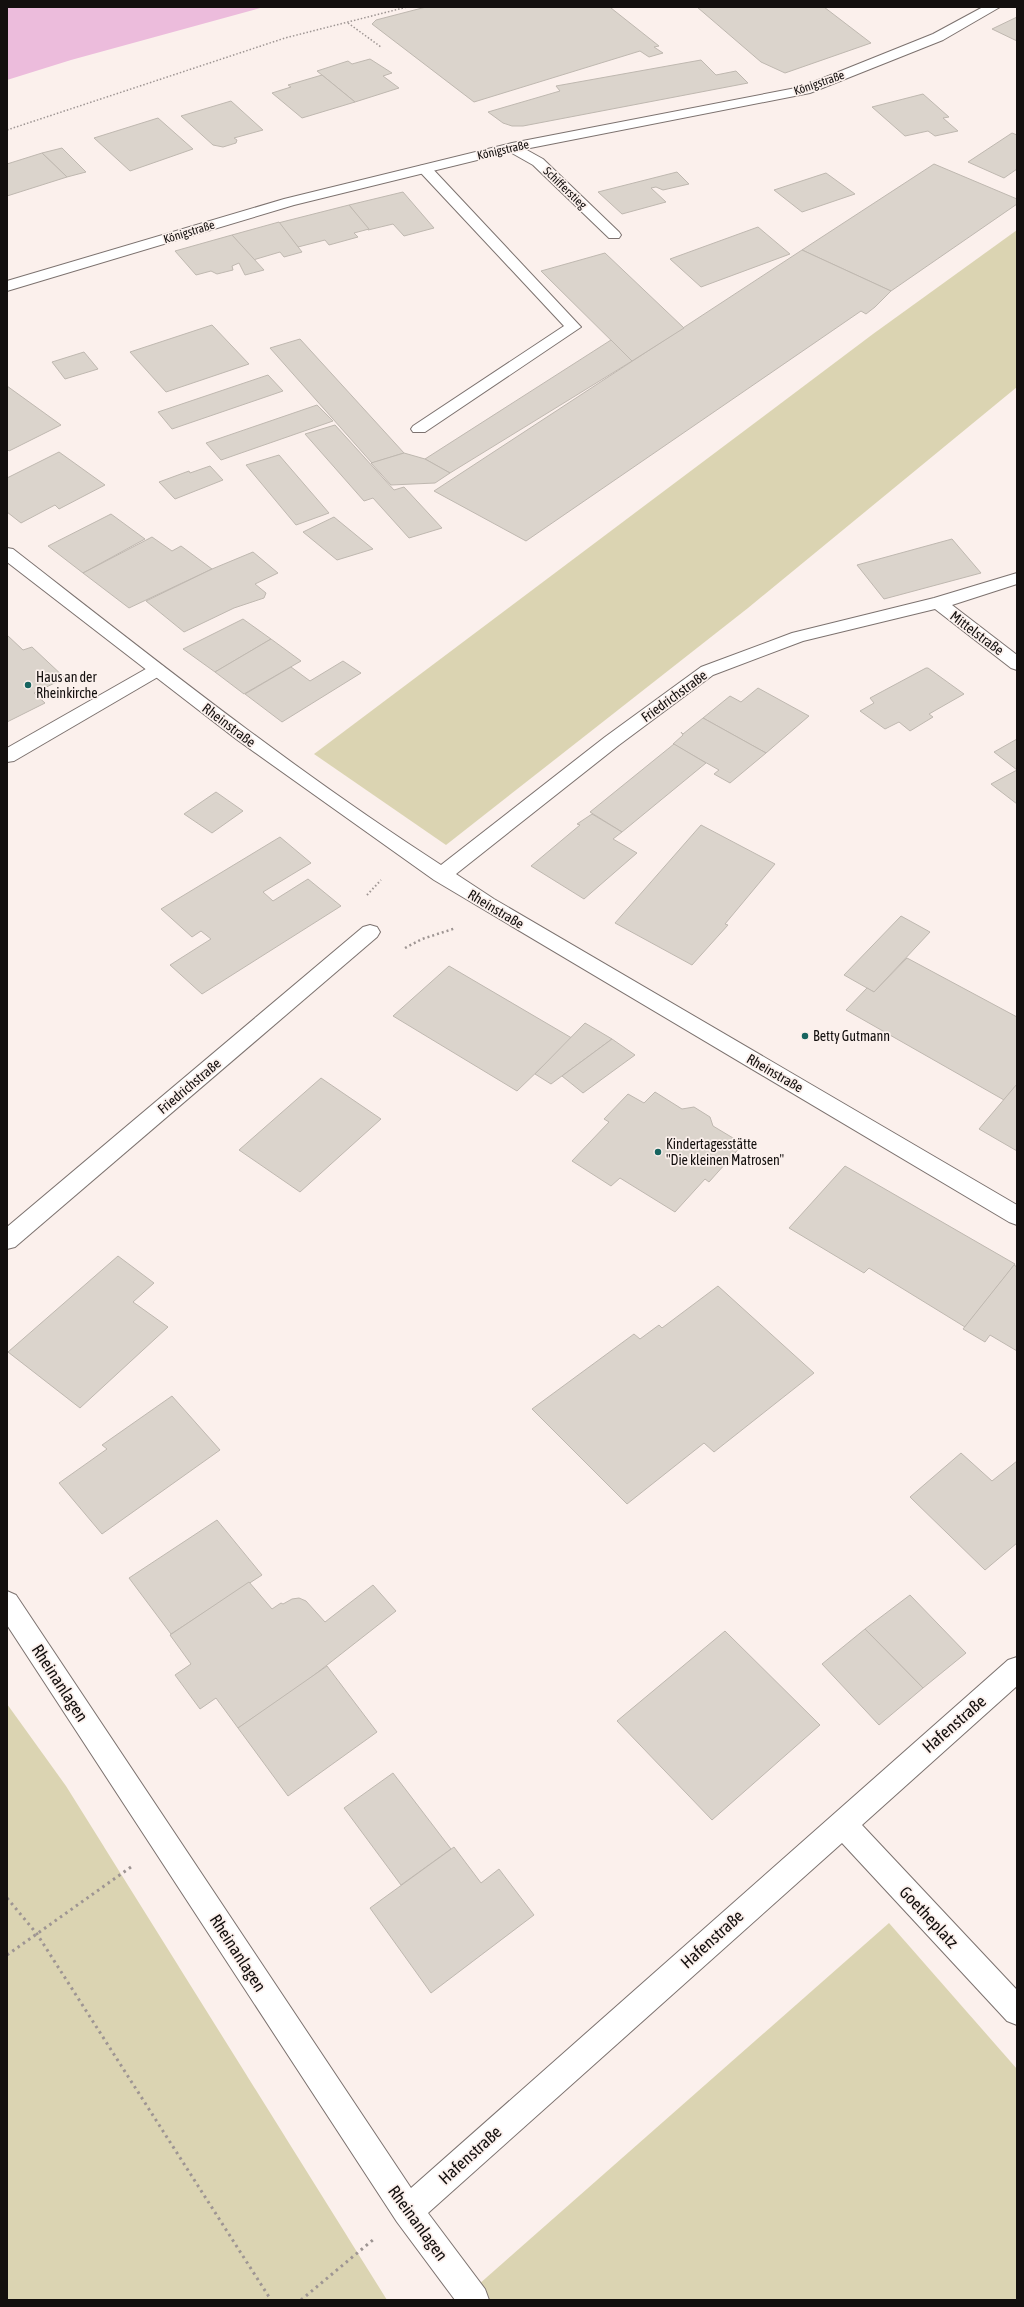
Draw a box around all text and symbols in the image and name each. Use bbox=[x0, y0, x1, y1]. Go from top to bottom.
street label: Königstraße bbox=[792, 68, 846, 98]
street label: Königstraße bbox=[476, 137, 530, 163]
street label: Schifferstieg bbox=[540, 164, 590, 213]
street label: Königstraße bbox=[162, 218, 216, 246]
street label: Mittelstraße bbox=[947, 608, 1007, 658]
street label: Friedrichstraße bbox=[638, 667, 710, 725]
place label: Haus an der Rheinkirche bbox=[36, 669, 98, 701]
marker: Haus an der Rheinkirche bbox=[23, 680, 33, 690]
street label: Rheinstraße bbox=[199, 700, 259, 750]
street label: Rheinstraße bbox=[465, 886, 527, 932]
place label: Betty Gutmann bbox=[813, 1028, 890, 1044]
marker: Betty Gutmann bbox=[800, 1031, 810, 1041]
street label: Rheinstraße bbox=[744, 1050, 806, 1096]
street label: Friedrichstraße bbox=[154, 1055, 224, 1117]
place label: Kindertagesstätte "Die kleinen Matrosen" bbox=[666, 1136, 784, 1168]
marker: Kindertagesstätte "Die kleinen Matrosen" bbox=[653, 1147, 663, 1157]
street label: Rheinanlagen bbox=[28, 1641, 92, 1725]
street label: Hafenstraße bbox=[918, 1691, 990, 1757]
street label: Goetheplatz bbox=[895, 1882, 963, 1952]
street label: Hafenstraße bbox=[676, 1905, 748, 1972]
street label: Rheinanlagen bbox=[206, 1911, 270, 1995]
street label: Hafenstraße bbox=[434, 2121, 506, 2188]
street label: Rheinanlagen bbox=[384, 2181, 452, 2265]

